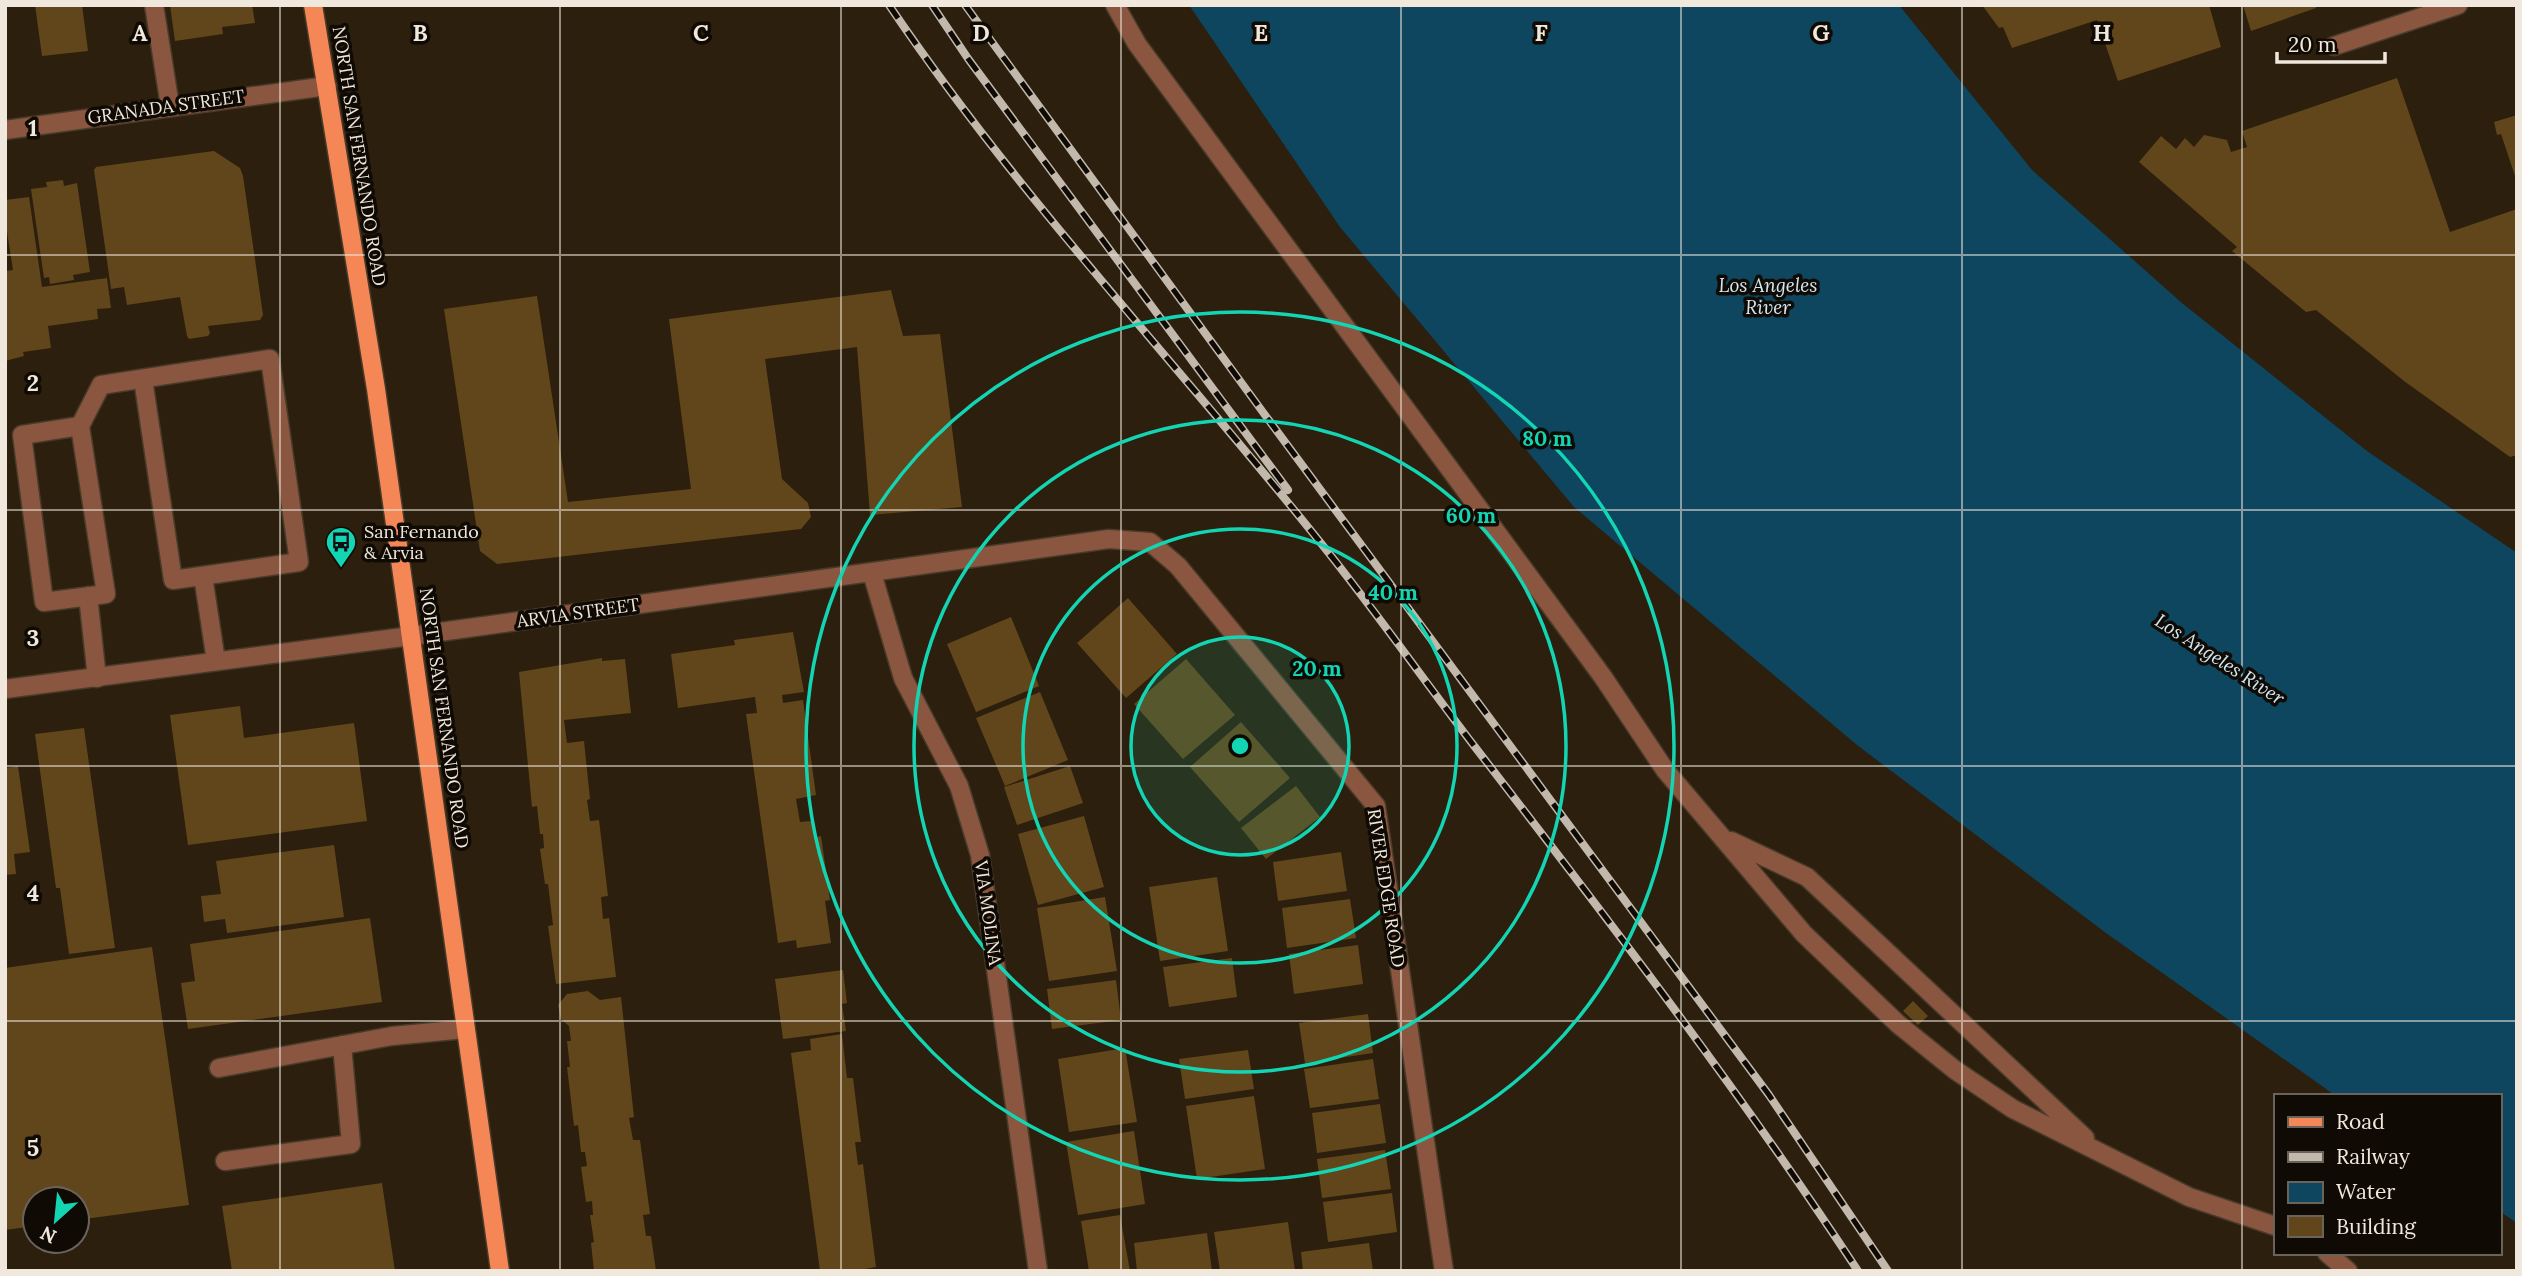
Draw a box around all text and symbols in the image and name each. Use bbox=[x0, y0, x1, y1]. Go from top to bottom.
text: A bbox=[132, 18, 148, 47]
text: B bbox=[412, 18, 428, 47]
text: C bbox=[693, 18, 709, 47]
text: D bbox=[972, 18, 990, 47]
text: E bbox=[1254, 18, 1268, 47]
text: F bbox=[1534, 18, 1548, 47]
text: G bbox=[1812, 18, 1830, 47]
text: H bbox=[2093, 18, 2111, 47]
scale bar bbox=[2277, 21, 2386, 65]
street label: NORTH SAN FERNANDO ROAD bbox=[328, 24, 391, 288]
text: 20 m bbox=[2288, 31, 2337, 58]
street label: GRANADA STREET bbox=[86, 84, 246, 129]
text: 1 bbox=[28, 113, 38, 142]
water label: Los Angeles River bbox=[1719, 273, 1818, 319]
text: 2 bbox=[27, 368, 39, 397]
text: 80 m bbox=[1522, 425, 1572, 452]
text: 60 m bbox=[1446, 502, 1496, 529]
place label: San Fernando & Arvia bbox=[364, 520, 479, 564]
bus stop icon: San Fernando & Arvia bbox=[324, 525, 358, 569]
text: 40 m bbox=[1368, 579, 1418, 606]
street label: NORTH SAN FERNANDO ROAD bbox=[415, 586, 474, 850]
street label: ARVIA STREET bbox=[514, 592, 641, 633]
water label: Los Angeles River bbox=[2151, 608, 2290, 710]
text: 3 bbox=[27, 623, 39, 652]
text: 20 m bbox=[1292, 655, 1342, 682]
centre of rings bbox=[1228, 734, 1252, 758]
street label: RIVER EDGE ROAD bbox=[1363, 807, 1410, 969]
street label: VIA MOLINA bbox=[970, 858, 1007, 968]
text: 4 bbox=[27, 878, 39, 907]
legend bbox=[2274, 1094, 2501, 1255]
text: Road bbox=[2336, 1108, 2385, 1135]
text: 5 bbox=[27, 1133, 39, 1162]
text: Railway bbox=[2336, 1143, 2410, 1170]
text: Water bbox=[2336, 1178, 2395, 1205]
north arrow bbox=[21, 1185, 91, 1255]
text: Building bbox=[2336, 1213, 2416, 1240]
text: N bbox=[36, 1221, 60, 1249]

